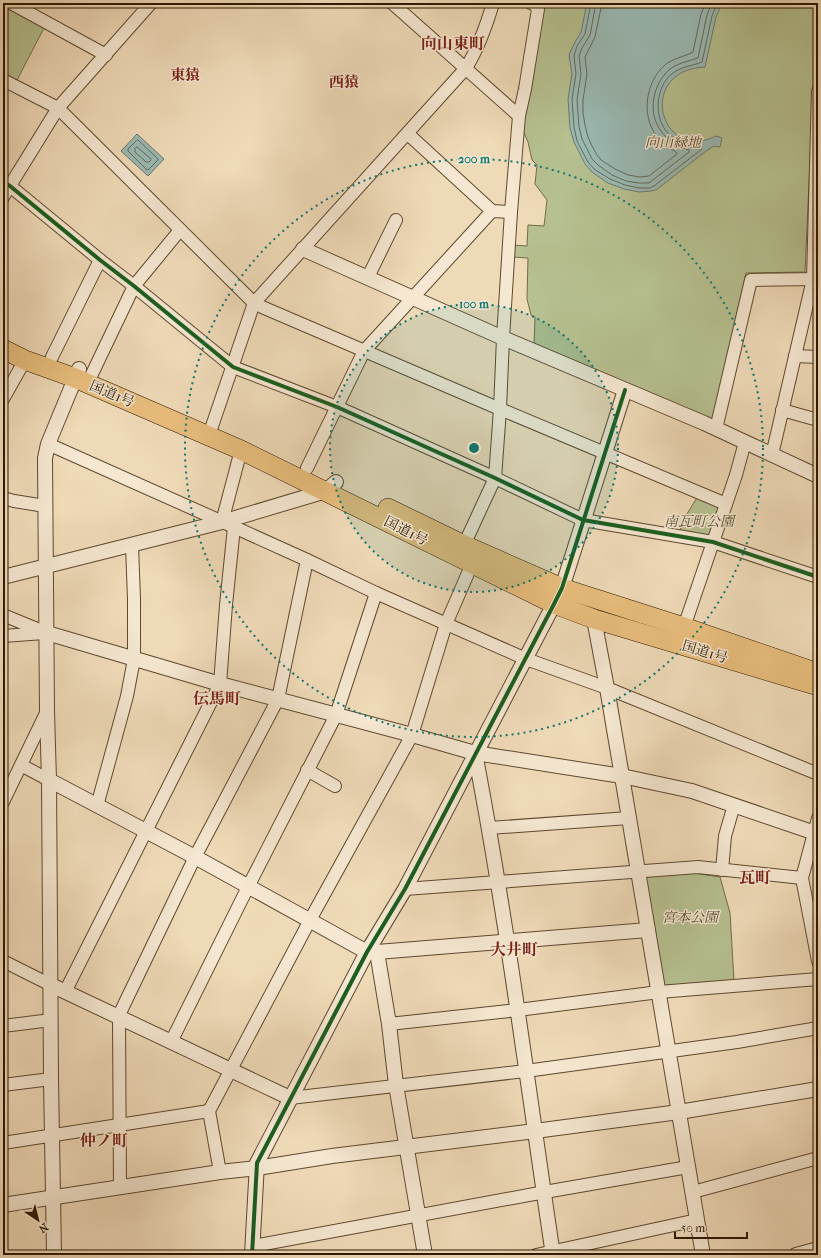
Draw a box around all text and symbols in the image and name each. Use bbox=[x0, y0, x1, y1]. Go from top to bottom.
district label: 向山東町 bbox=[421, 34, 485, 53]
district label: 東猿 bbox=[170, 66, 200, 84]
district label: 西猿 bbox=[329, 73, 359, 91]
park label: 向山緑地 bbox=[645, 134, 703, 151]
text: 200 m bbox=[458, 152, 491, 166]
text: 100 m bbox=[459, 297, 490, 311]
street label: 国道1号 bbox=[87, 377, 137, 411]
centre of rings bbox=[467, 441, 481, 455]
street label: 国道1号 bbox=[381, 513, 431, 549]
park label: 南瓦町公園 bbox=[664, 513, 736, 530]
street label: 国道1号 bbox=[680, 637, 730, 667]
district label: 伝馬町 bbox=[193, 689, 241, 708]
district label: 瓦町 bbox=[739, 868, 771, 887]
park label: 宮本公園 bbox=[662, 909, 720, 926]
district label: 大井町 bbox=[490, 940, 538, 959]
district label: 仲ノ町 bbox=[80, 1131, 128, 1150]
north arrow bbox=[18, 1200, 58, 1240]
scale bar bbox=[675, 1214, 747, 1240]
text: N bbox=[36, 1220, 51, 1236]
text: 50 m bbox=[681, 1221, 705, 1235]

